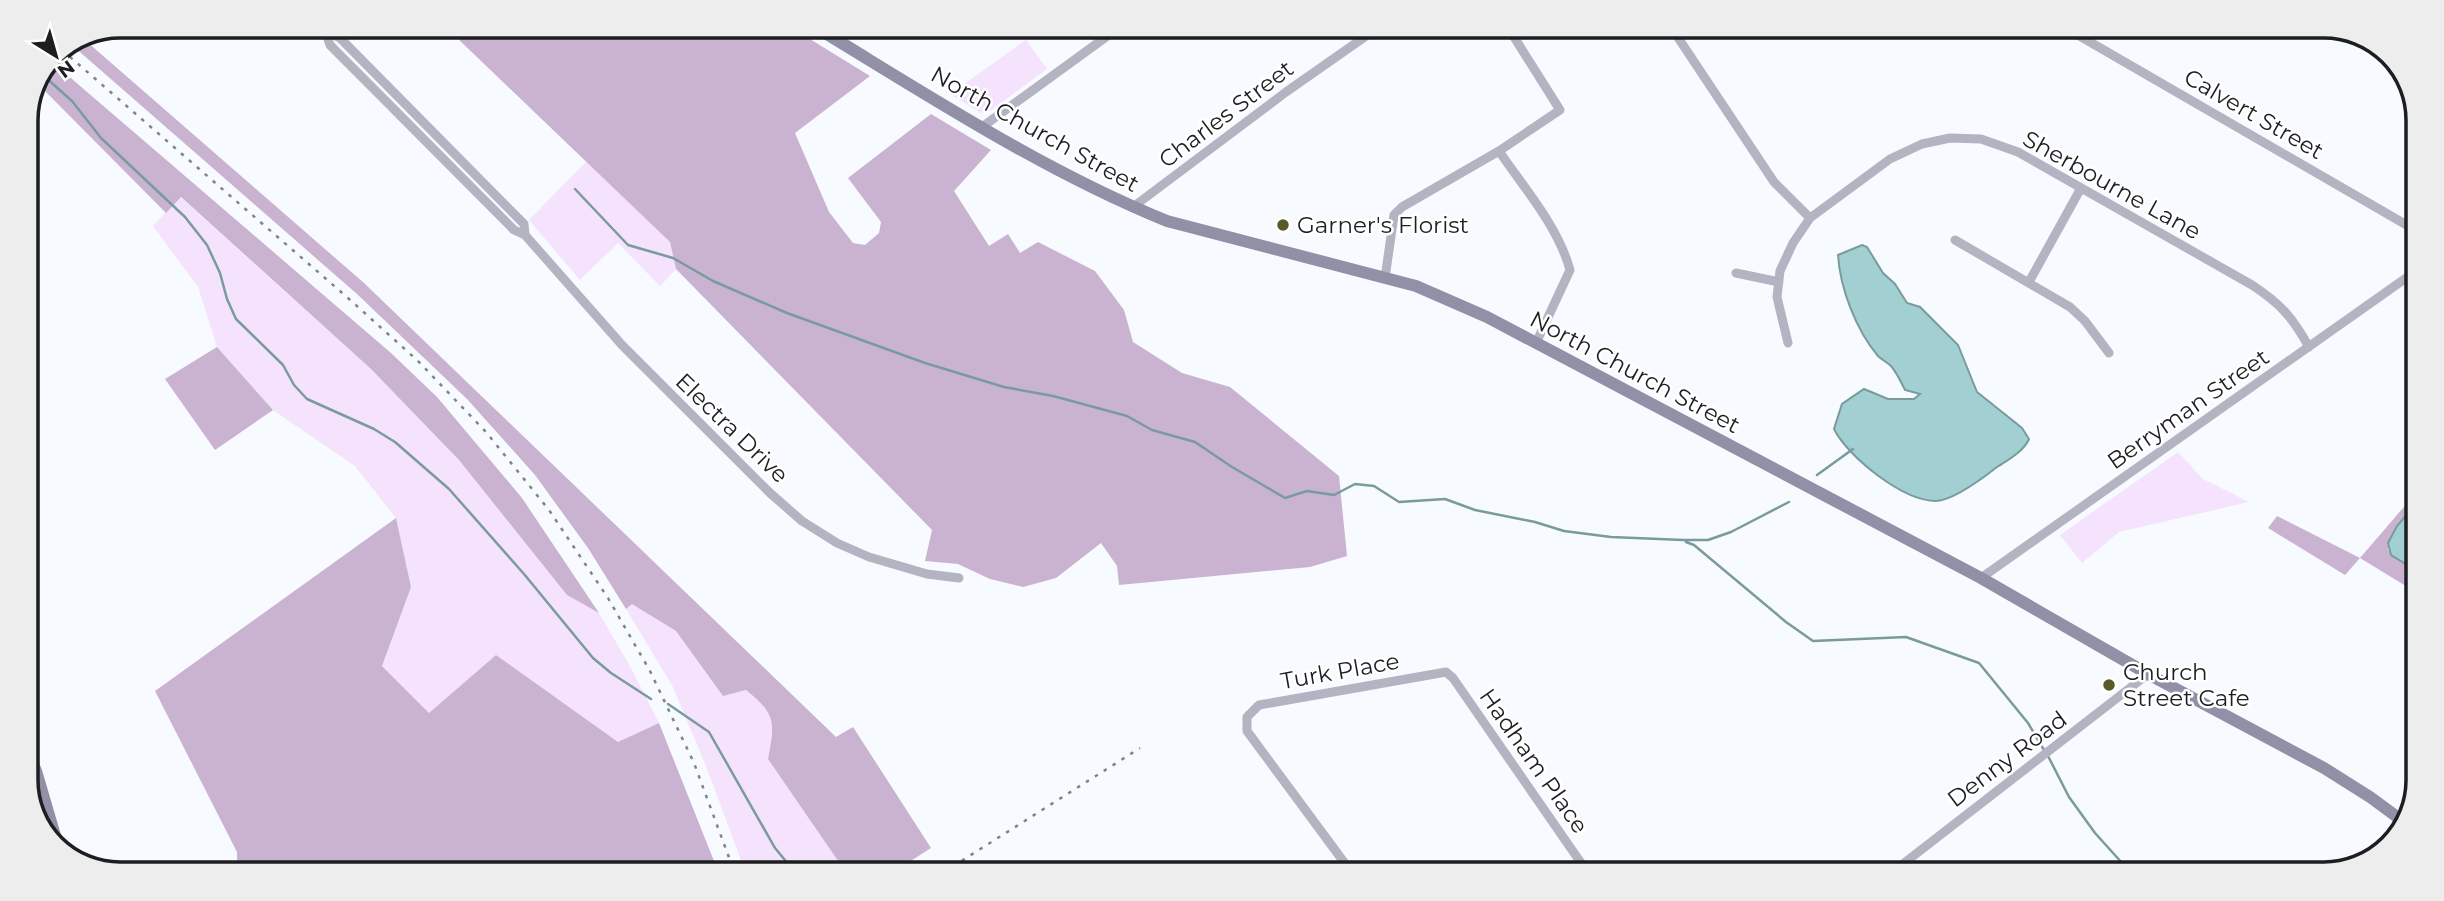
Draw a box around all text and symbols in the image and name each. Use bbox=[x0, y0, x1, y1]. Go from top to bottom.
north arrow bbox=[21, 21, 91, 91]
street label: Charles Street bbox=[1153, 54, 1299, 174]
text: N bbox=[53, 55, 79, 83]
street label: North Church Street bbox=[926, 60, 1144, 198]
street label: Calvert Street bbox=[2179, 63, 2329, 165]
street label: Sherbourne Lane bbox=[2018, 124, 2206, 246]
place label: Garner's Florist bbox=[1297, 211, 1469, 239]
marker: Garner's Florist bbox=[1275, 217, 1291, 233]
street label: North Church Street bbox=[1525, 305, 1745, 439]
street label: Berryman Street bbox=[2102, 343, 2274, 475]
street label: Electra Drive bbox=[670, 367, 794, 489]
street label: Turk Place bbox=[1278, 647, 1402, 695]
place label: Church Street Cafe bbox=[2123, 658, 2250, 712]
marker: Church Street Cafe bbox=[2101, 677, 2117, 693]
street label: Hadham Place bbox=[1474, 683, 1594, 839]
street label: Denny Road bbox=[1942, 705, 2072, 813]

